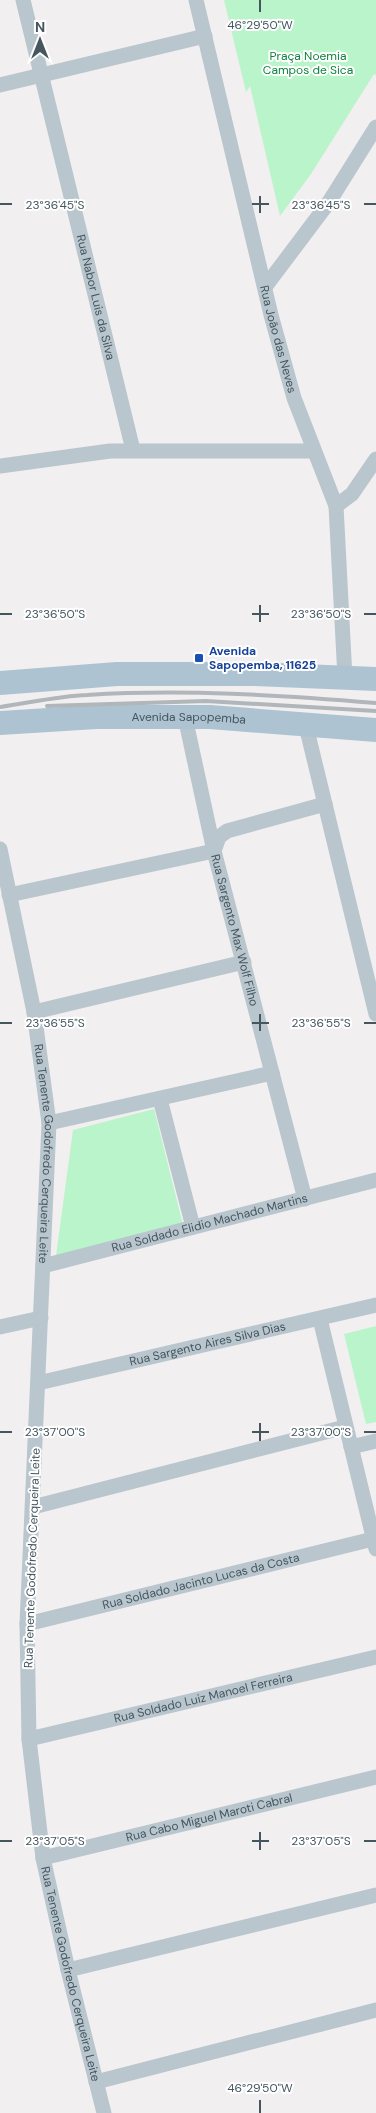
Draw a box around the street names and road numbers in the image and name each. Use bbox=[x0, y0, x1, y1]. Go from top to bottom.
street label: Rua Nabor Luis da Silva bbox=[73, 233, 119, 362]
street label: Rua João das Neves bbox=[256, 284, 300, 395]
street label: Avenida Sapopemba bbox=[132, 709, 247, 728]
street label: Rua Sargento Max Wolf Filho bbox=[207, 852, 262, 1008]
street label: Rua Tenente Godofredo Cerqueira Leite bbox=[30, 1043, 57, 1264]
street label: Rua Soldado Elidio Machado Martins bbox=[110, 1190, 309, 1256]
street label: Rua Sargento Aires Silva Dias bbox=[128, 1318, 287, 1370]
street label: Rua Tenente Godofredo Cerqueira Leite bbox=[20, 1448, 44, 1668]
street label: Rua Soldado Jacinto Lucas da Costa bbox=[101, 1549, 301, 1613]
street label: Rua Soldado Luiz Manoel Ferreira bbox=[112, 1669, 294, 1727]
street label: Rua Cabo Miguel Maroti Cabral bbox=[124, 1790, 294, 1846]
street label: Rua Tenente Godofredo Cerqueira Leite bbox=[37, 1865, 104, 2083]

